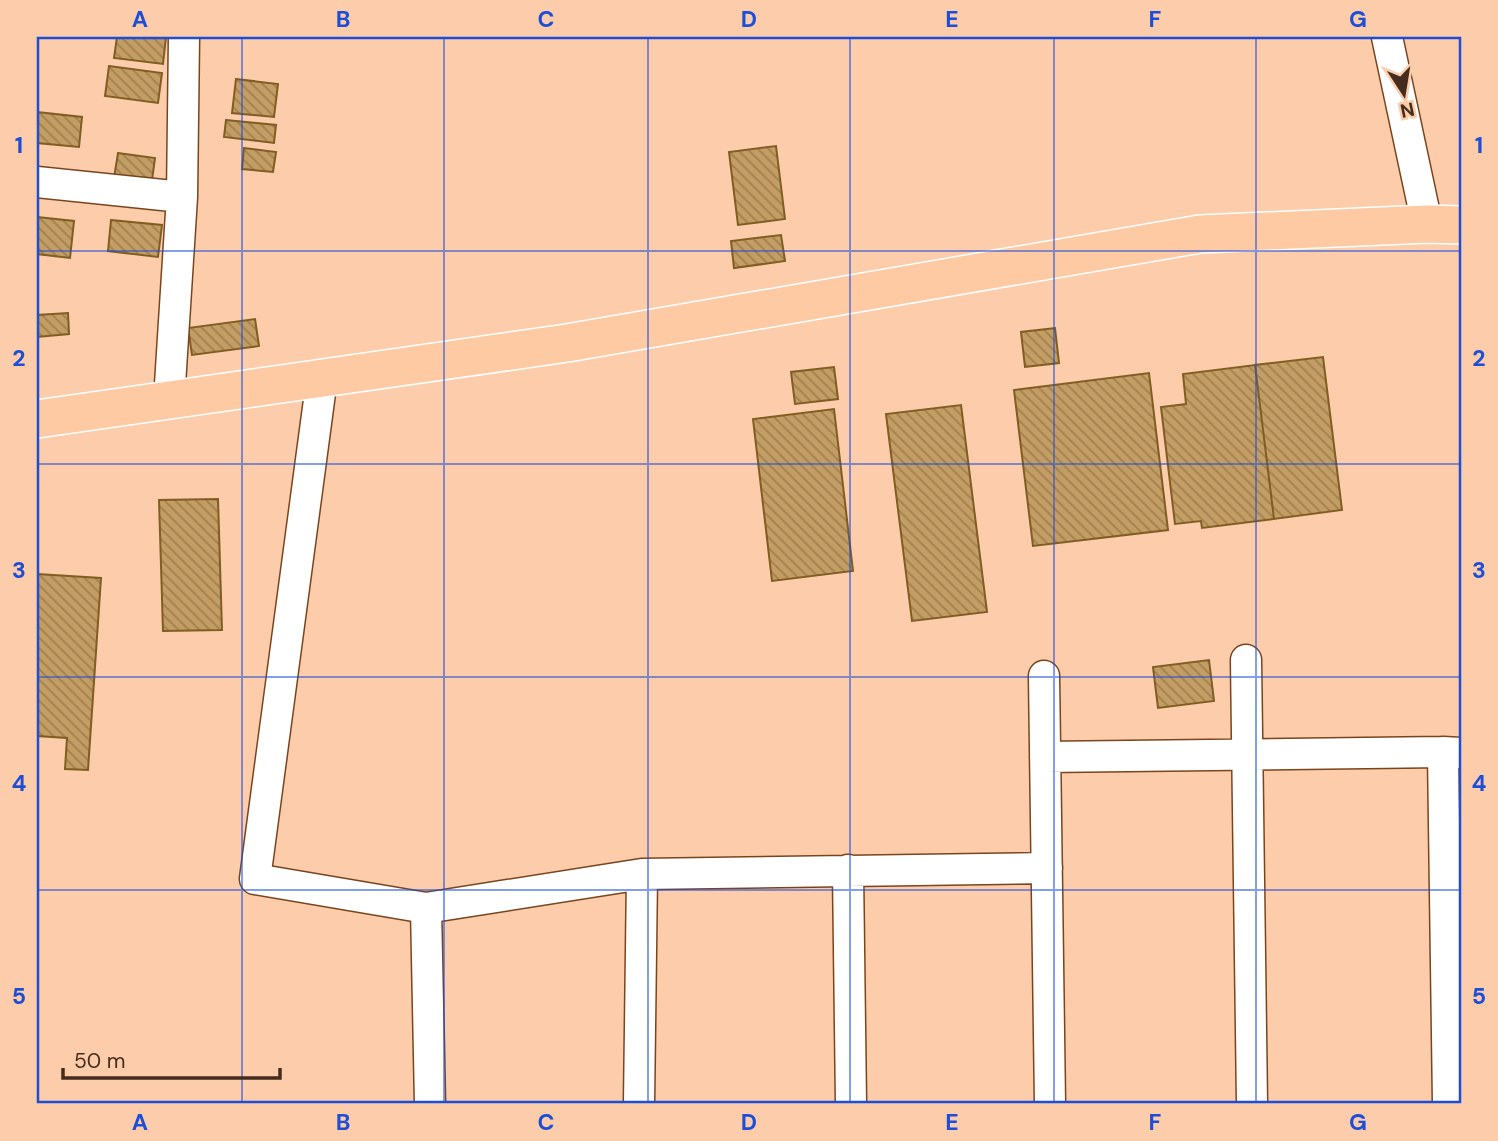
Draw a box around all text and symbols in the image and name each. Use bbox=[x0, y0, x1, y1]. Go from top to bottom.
text: A bbox=[132, 4, 148, 34]
text: B bbox=[336, 4, 350, 34]
text: C bbox=[538, 4, 554, 34]
text: D bbox=[741, 4, 757, 34]
text: E bbox=[945, 4, 959, 34]
text: F bbox=[1149, 4, 1162, 34]
text: G bbox=[1349, 4, 1367, 34]
north arrow bbox=[1368, 60, 1438, 130]
text: N bbox=[1398, 96, 1417, 124]
text: 1 bbox=[15, 130, 23, 160]
text: 1 bbox=[1475, 130, 1483, 160]
text: 2 bbox=[12, 343, 26, 373]
text: 2 bbox=[1472, 343, 1486, 373]
text: 3 bbox=[12, 555, 26, 585]
text: 3 bbox=[1472, 555, 1486, 585]
text: 4 bbox=[12, 768, 27, 798]
text: 4 bbox=[1472, 768, 1487, 798]
text: 5 bbox=[12, 981, 26, 1011]
text: 5 bbox=[1472, 981, 1486, 1011]
scale bar bbox=[63, 1036, 280, 1080]
text: 50 m bbox=[74, 1047, 125, 1075]
text: A bbox=[132, 1107, 148, 1137]
text: B bbox=[336, 1107, 350, 1137]
text: C bbox=[538, 1107, 554, 1137]
text: D bbox=[741, 1107, 757, 1137]
text: E bbox=[945, 1107, 959, 1137]
text: F bbox=[1149, 1107, 1162, 1137]
text: G bbox=[1349, 1107, 1367, 1137]

